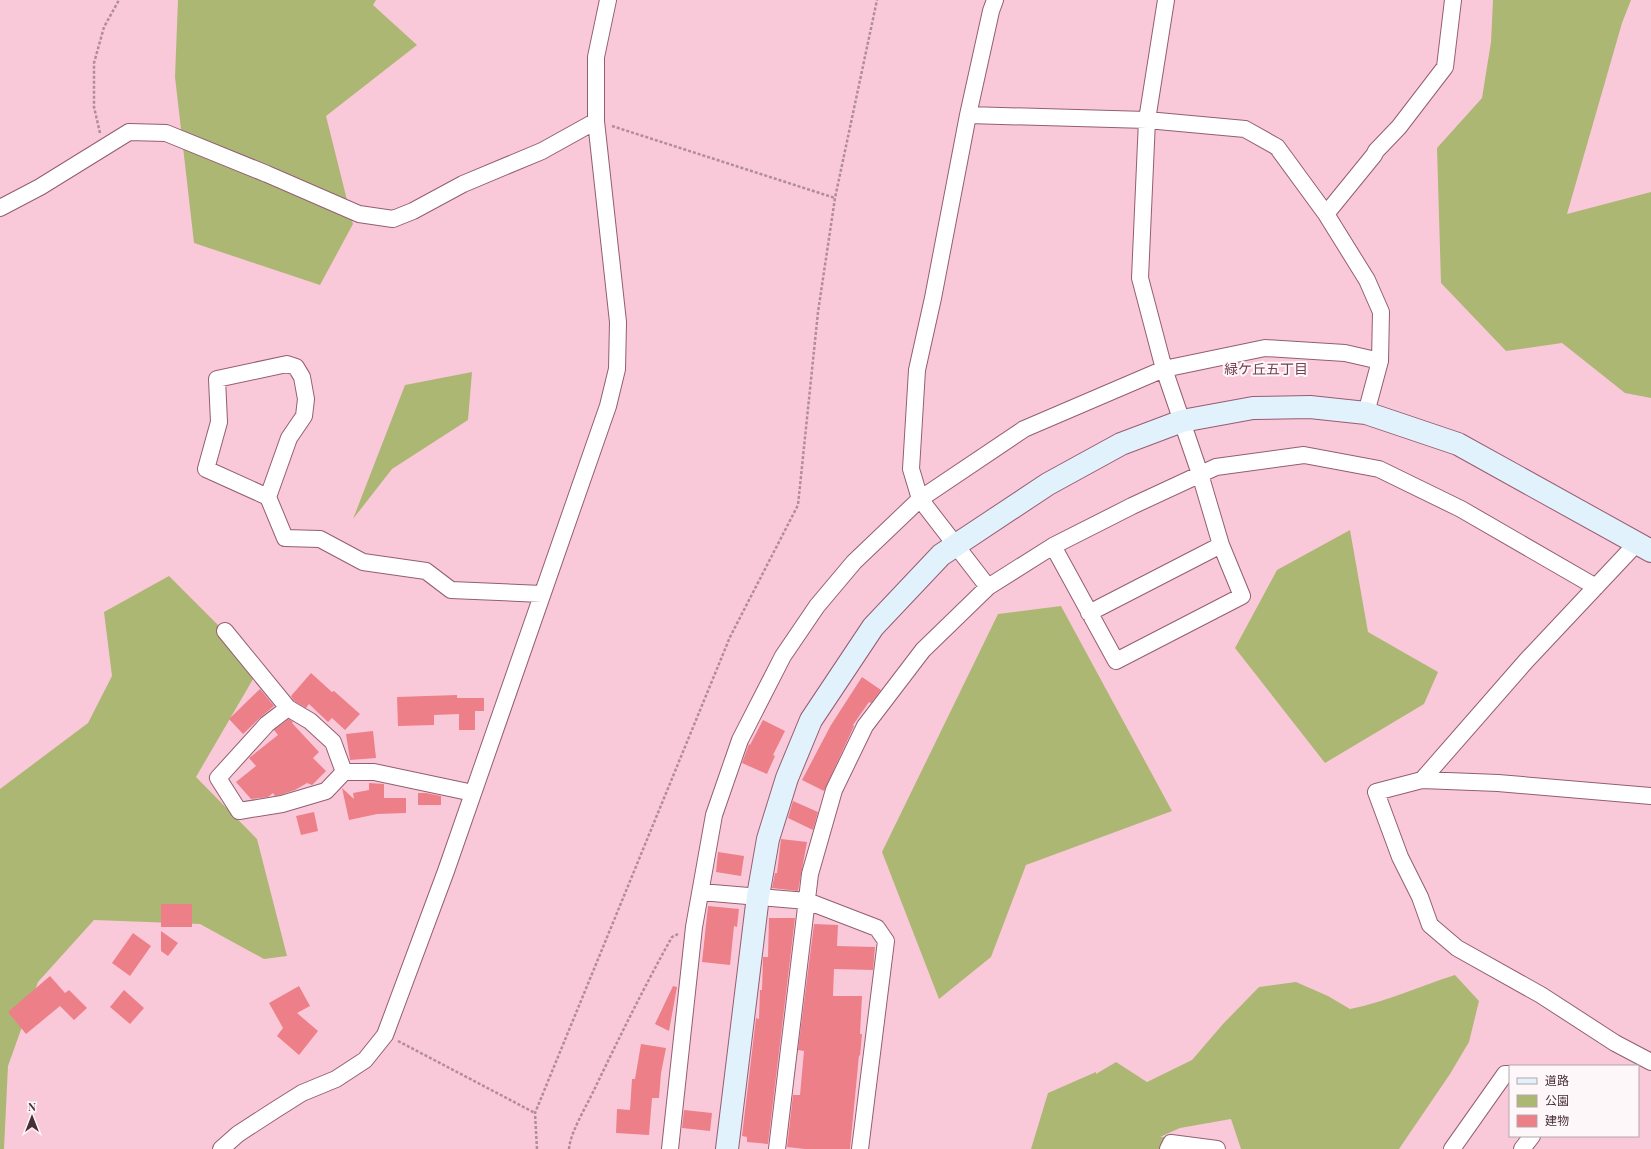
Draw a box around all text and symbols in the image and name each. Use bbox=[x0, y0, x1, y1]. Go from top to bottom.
district label: 緑ケ丘五丁目 bbox=[1224, 359, 1308, 378]
legend bbox=[1509, 1065, 1639, 1137]
text: 道路 bbox=[1545, 1072, 1569, 1088]
text: 公園 bbox=[1545, 1092, 1569, 1108]
north arrow bbox=[12, 1097, 52, 1137]
text: N bbox=[28, 1099, 36, 1114]
text: 建物 bbox=[1545, 1112, 1569, 1128]

